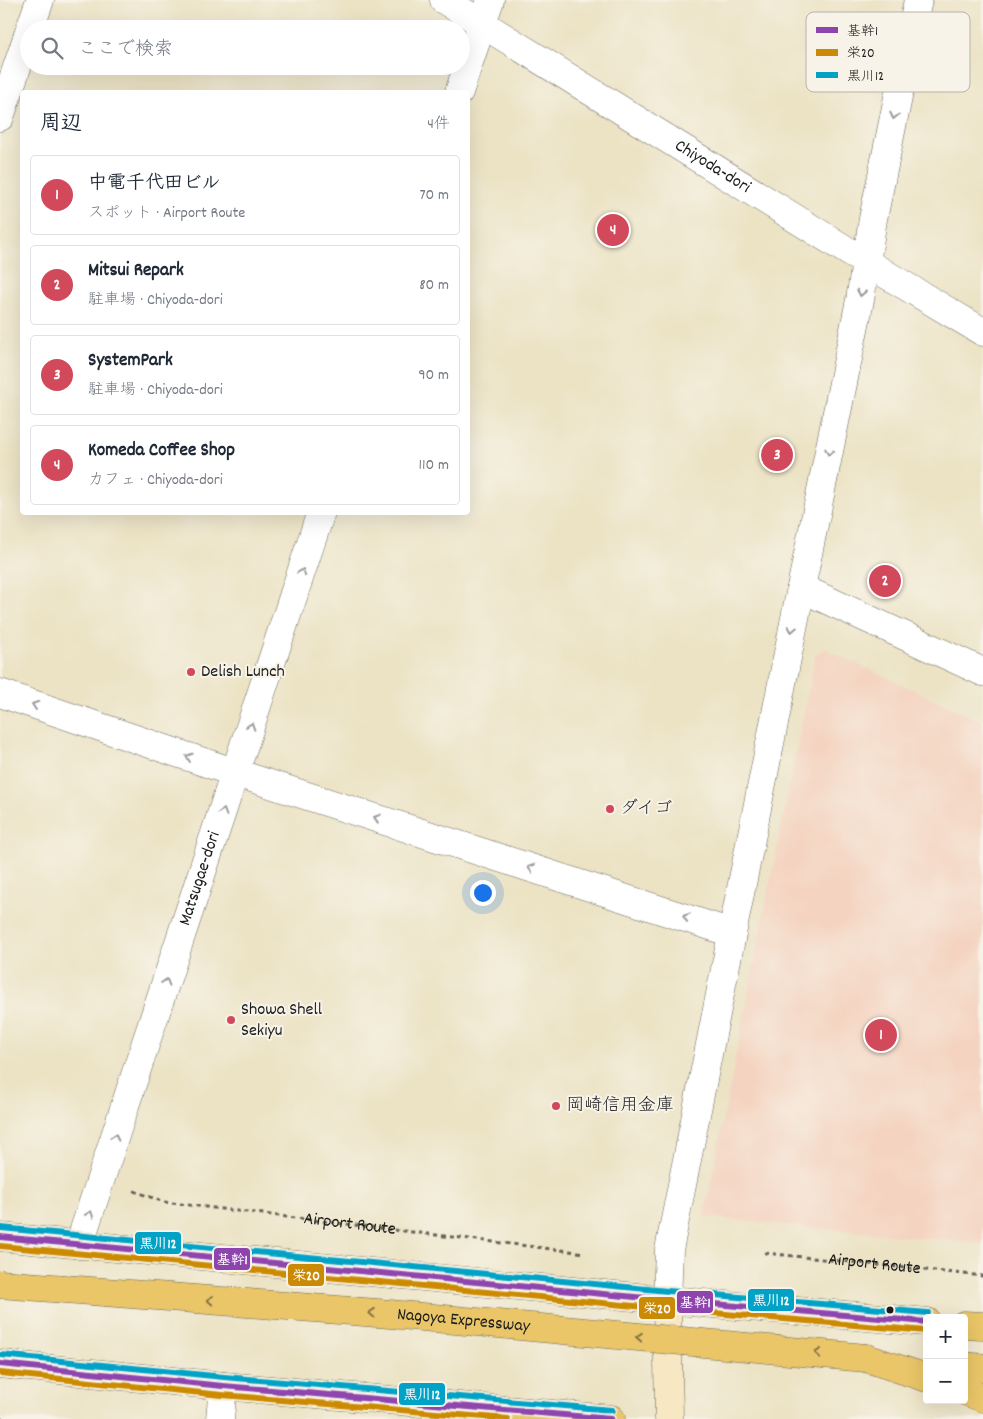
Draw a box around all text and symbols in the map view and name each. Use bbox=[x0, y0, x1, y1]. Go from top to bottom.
legend bbox=[806, 12, 970, 92]
search box bbox=[20, 20, 470, 75]
text: 基幹1 bbox=[847, 22, 878, 42]
icon: search bbox=[38, 34, 66, 62]
text: ここで検索 bbox=[78, 37, 173, 64]
text: 栄20 bbox=[847, 44, 875, 64]
text: 黒川12 bbox=[847, 67, 884, 87]
text: 周辺 bbox=[40, 110, 82, 140]
one-way arrow bbox=[889, 112, 900, 121]
text: 4件 bbox=[427, 113, 450, 136]
street label: Chiyoda-dori bbox=[670, 134, 755, 200]
text: 中電千代田ビル bbox=[88, 171, 221, 198]
text: 1 bbox=[55, 184, 59, 207]
text: 70 m bbox=[419, 184, 449, 207]
text: スポット · Airport Route bbox=[88, 202, 245, 225]
pin: 4 bbox=[597, 211, 629, 249]
text: Mitsui Repark bbox=[88, 258, 184, 285]
text: 2 bbox=[54, 274, 61, 297]
text: 80 m bbox=[419, 274, 449, 297]
text: 駐車場 · Chiyoda-dori bbox=[88, 289, 223, 312]
one-way arrow bbox=[857, 289, 867, 298]
text: SystemPark bbox=[88, 348, 173, 375]
text: 3 bbox=[53, 364, 61, 387]
text: 90 m bbox=[418, 364, 449, 387]
text: 駐車場 · Chiyoda-dori bbox=[88, 379, 223, 402]
pin: 3 bbox=[761, 436, 793, 474]
text: Komeda Coffee Shop bbox=[88, 438, 235, 465]
one-way arrow bbox=[824, 448, 834, 457]
text: 4 bbox=[54, 454, 60, 477]
text: 110 m bbox=[419, 454, 449, 477]
text: カフェ · Chiyoda-dori bbox=[88, 469, 223, 492]
pin: 2 bbox=[869, 562, 901, 600]
one-way arrow bbox=[296, 568, 306, 577]
one-way arrow bbox=[788, 624, 798, 633]
place label: Delish Lunch bbox=[201, 660, 285, 685]
marker: Delish Lunch bbox=[185, 666, 197, 678]
one-way arrow bbox=[32, 701, 40, 711]
one-way arrow bbox=[245, 723, 255, 731]
one-way arrow bbox=[186, 753, 194, 763]
place label: ダイゴ bbox=[620, 797, 672, 822]
marker: ダイゴ bbox=[604, 803, 616, 815]
one-way arrow bbox=[217, 808, 227, 816]
one-way arrow bbox=[373, 814, 381, 824]
street label: Matsugae-dori bbox=[173, 828, 227, 929]
one-way arrow bbox=[528, 863, 536, 873]
your location bbox=[470, 880, 496, 906]
one-way arrow bbox=[682, 913, 691, 923]
one-way arrow bbox=[160, 979, 170, 987]
place label: Showa Shell Sekiyu bbox=[241, 998, 323, 1044]
marker: Showa Shell Sekiyu bbox=[225, 1014, 237, 1026]
pin: 1 bbox=[865, 1016, 897, 1054]
place label: 岡崎信用金庫 bbox=[566, 1094, 674, 1119]
marker: 岡崎信用金庫 bbox=[550, 1100, 562, 1112]
one-way arrow bbox=[110, 1133, 120, 1141]
street label: Airport Route bbox=[302, 1207, 397, 1242]
one-way arrow bbox=[84, 1210, 94, 1219]
line badge: 黒川12 bbox=[134, 1231, 182, 1255]
text: 黒川12 bbox=[139, 1235, 177, 1255]
line badge: 基幹1 bbox=[213, 1247, 251, 1271]
street label: Airport Route bbox=[827, 1247, 922, 1282]
text: 基幹1 bbox=[216, 1251, 248, 1271]
line badge: 栄20 bbox=[287, 1263, 325, 1287]
text: 栄20 bbox=[292, 1267, 320, 1287]
line badge: 黒川12 bbox=[747, 1288, 795, 1312]
line badge: 基幹1 bbox=[676, 1290, 714, 1314]
text: 黒川12 bbox=[752, 1292, 790, 1312]
text: 基幹1 bbox=[679, 1294, 711, 1314]
one-way arrow bbox=[206, 1295, 214, 1306]
line badge: 栄20 bbox=[638, 1296, 676, 1320]
text: 栄20 bbox=[643, 1300, 671, 1320]
street label: Nagoya Expressway bbox=[396, 1302, 532, 1339]
unlabelled marker bbox=[885, 1305, 895, 1315]
one-way arrow bbox=[368, 1307, 376, 1318]
map controls bbox=[923, 1314, 968, 1404]
button: + bbox=[923, 1314, 968, 1359]
one-way arrow bbox=[634, 1332, 642, 1343]
one-way arrow bbox=[814, 1348, 822, 1359]
button: − bbox=[923, 1359, 968, 1404]
line badge: 黒川12 bbox=[398, 1382, 446, 1406]
text: 黒川12 bbox=[403, 1386, 441, 1406]

